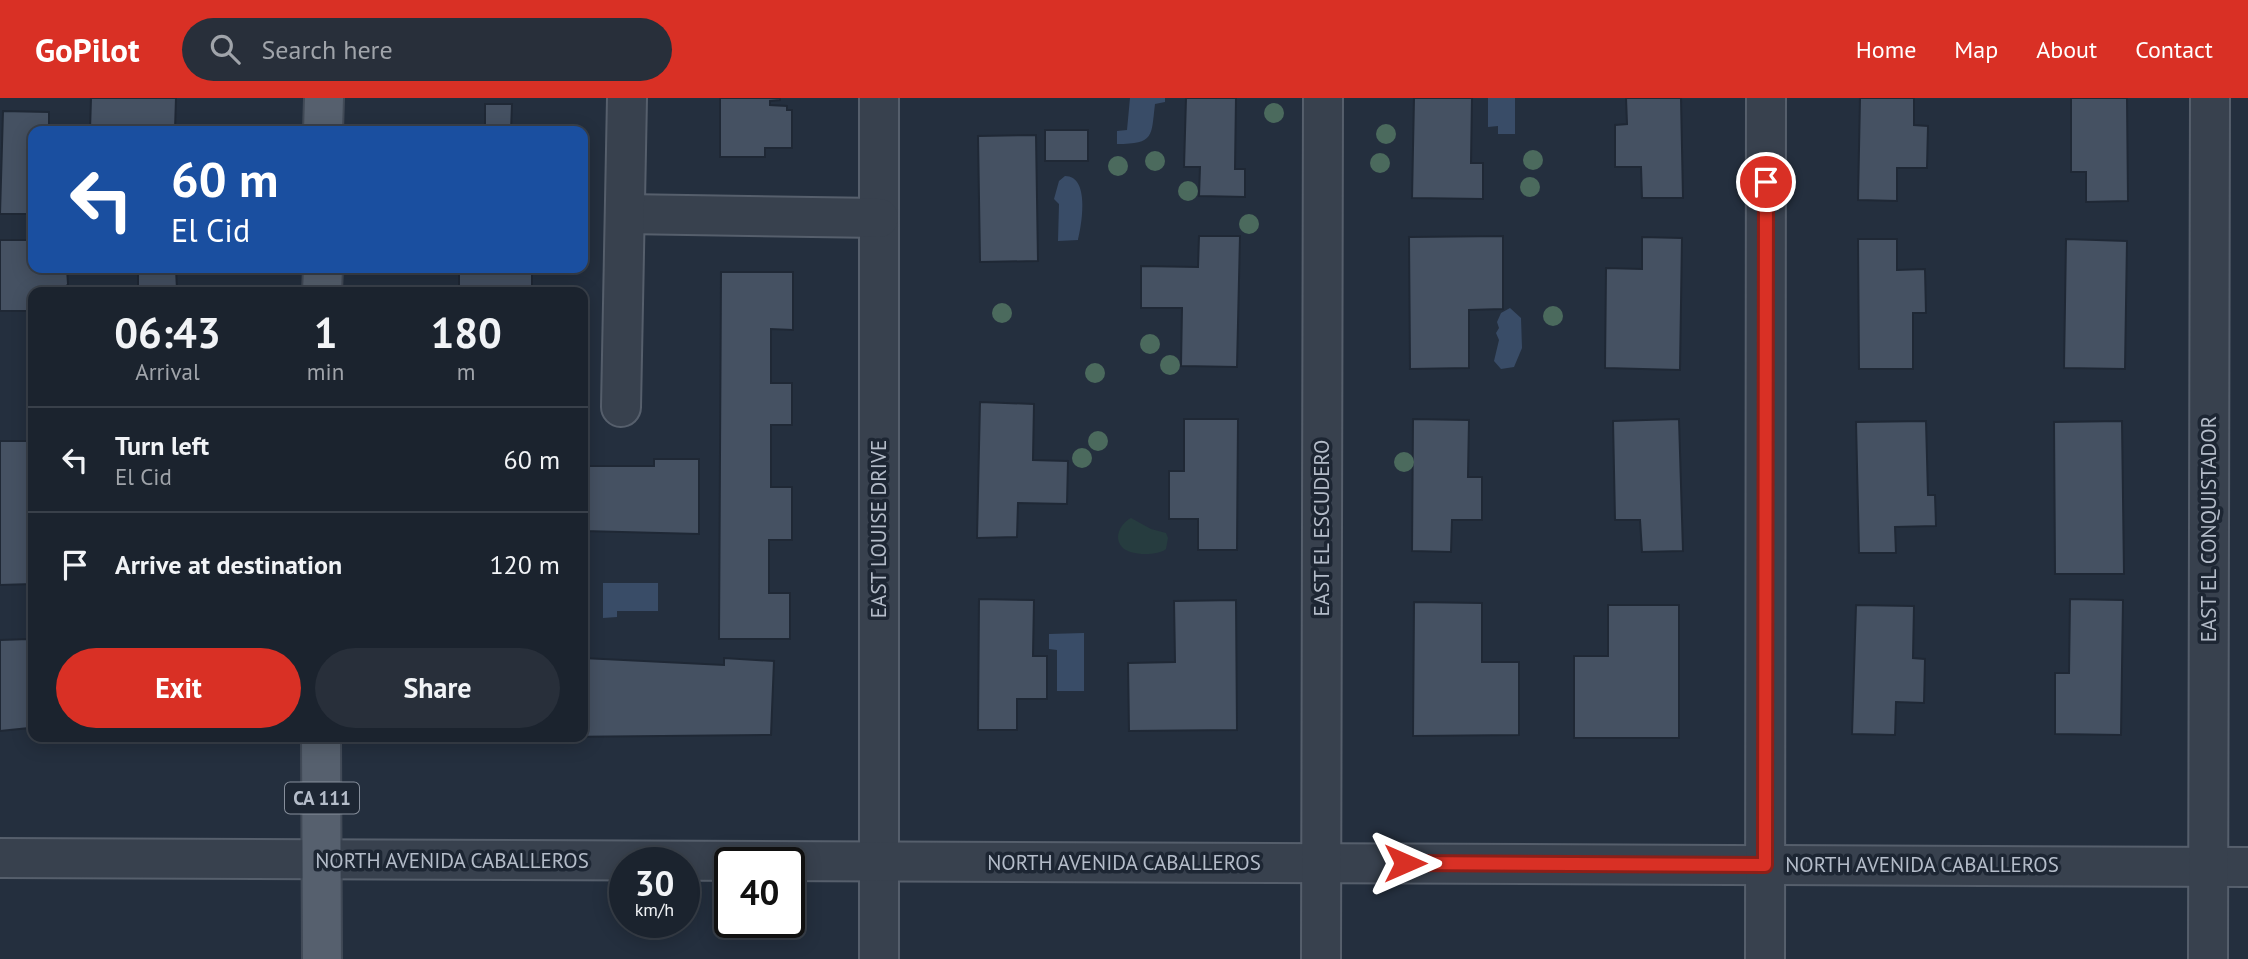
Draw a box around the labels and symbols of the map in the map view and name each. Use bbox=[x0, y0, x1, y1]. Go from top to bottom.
pin bbox=[1736, 152, 1796, 212]
street label: EAST EL CONQUISTADOR bbox=[2195, 416, 2222, 642]
street label: EAST LOUISE DRIVE bbox=[865, 440, 892, 618]
street label: EAST EL ESCUDERO bbox=[1308, 440, 1335, 616]
road number: CA 111 bbox=[285, 782, 359, 814]
position arrow bbox=[1368, 826, 1442, 900]
street label: NORTH AVENIDA CABALLEROS bbox=[315, 847, 589, 874]
speed limit sign: 40 bbox=[714, 847, 805, 938]
street label: NORTH AVENIDA CABALLEROS bbox=[987, 849, 1261, 876]
street label: NORTH AVENIDA CABALLEROS bbox=[1785, 851, 2059, 878]

